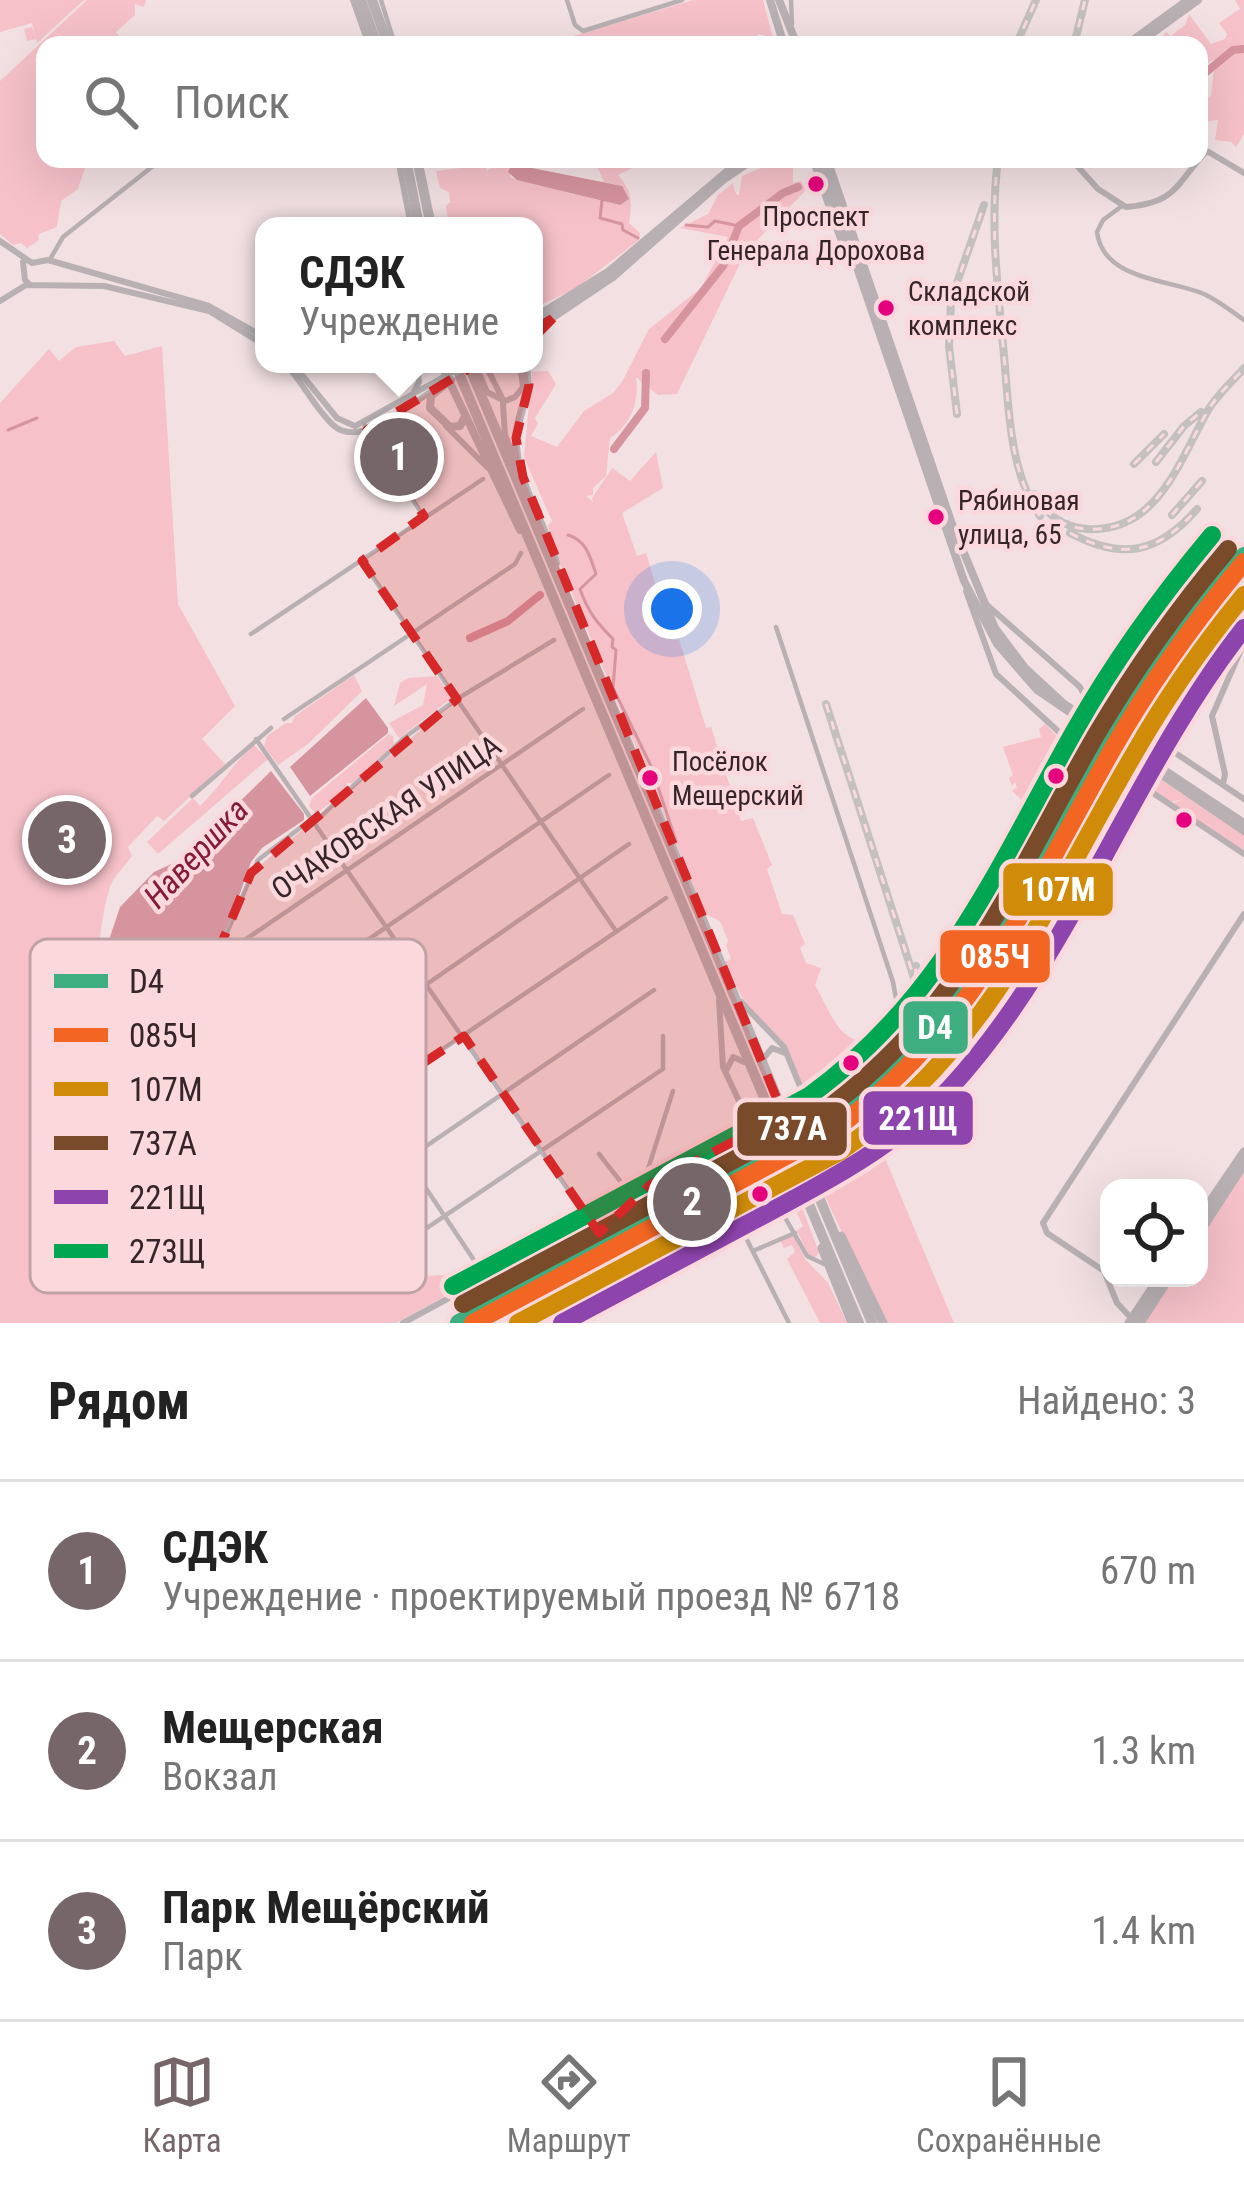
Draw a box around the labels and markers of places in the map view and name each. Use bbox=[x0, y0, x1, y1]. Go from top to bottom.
marker: Проспект Генерала Дорохова bbox=[805, 173, 827, 195]
place label: Проспект Генерала Дорохова bbox=[707, 201, 925, 267]
place label: Складской комплекс bbox=[908, 276, 1030, 342]
marker: Складской комплекс bbox=[875, 297, 897, 319]
pin: 1 bbox=[360, 412, 438, 502]
place label: Рябиновая улица, 65 bbox=[958, 485, 1079, 551]
marker: Рябиновая улица, 65 bbox=[925, 506, 947, 528]
place label: Посёлок Мещерский bbox=[672, 746, 804, 812]
unlabelled marker bbox=[1045, 765, 1067, 787]
marker: Посёлок Мещерский bbox=[639, 767, 661, 789]
pin: 3 bbox=[28, 795, 106, 885]
unlabelled marker bbox=[1173, 809, 1195, 831]
unlabelled marker bbox=[840, 1052, 862, 1074]
pin: 2 bbox=[653, 1157, 731, 1247]
unlabelled marker bbox=[749, 1183, 771, 1205]

